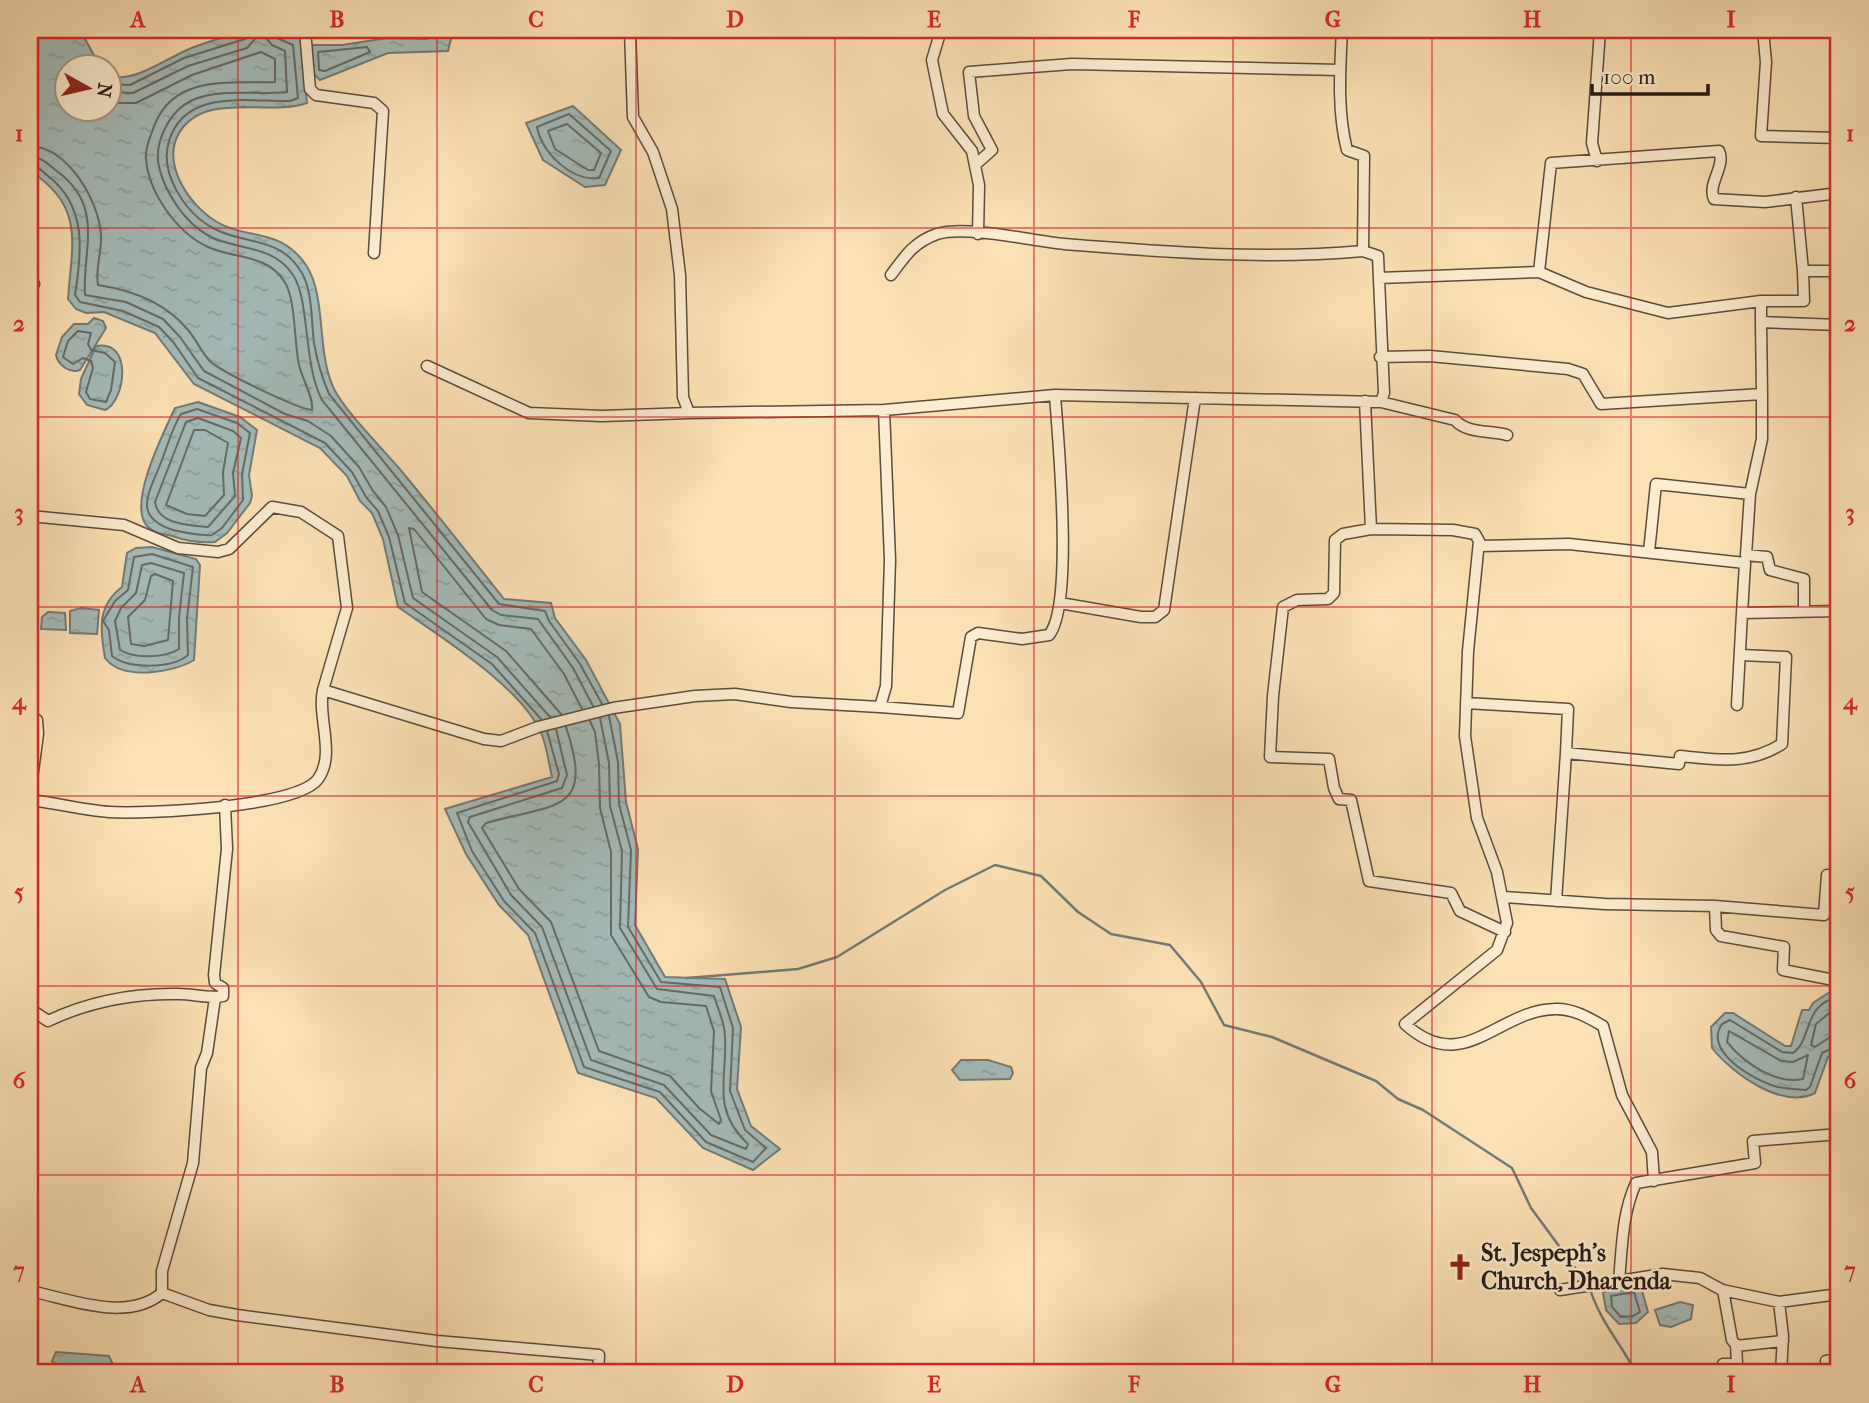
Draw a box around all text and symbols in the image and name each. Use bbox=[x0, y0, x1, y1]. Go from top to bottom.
text: A bbox=[129, 6, 147, 33]
text: B bbox=[330, 6, 345, 33]
text: C bbox=[528, 6, 544, 33]
text: D bbox=[726, 6, 744, 33]
text: E bbox=[927, 6, 941, 33]
text: F bbox=[1127, 6, 1141, 33]
text: G bbox=[1325, 6, 1341, 33]
text: H bbox=[1523, 6, 1541, 33]
text: I bbox=[1727, 6, 1736, 33]
north arrow bbox=[52, 52, 122, 122]
scale bar bbox=[1592, 52, 1708, 96]
text: 100 m bbox=[1603, 65, 1656, 89]
text: N bbox=[92, 82, 116, 99]
text: 1 bbox=[15, 120, 23, 147]
text: 1 bbox=[1846, 120, 1854, 147]
text: 2 bbox=[13, 310, 25, 337]
text: 2 bbox=[1844, 310, 1856, 337]
text: 3 bbox=[14, 499, 24, 526]
text: 3 bbox=[1845, 499, 1855, 526]
text: 4 bbox=[11, 688, 27, 715]
text: 4 bbox=[1842, 688, 1858, 715]
text: 5 bbox=[14, 878, 24, 905]
text: 5 bbox=[1845, 878, 1855, 905]
text: 6 bbox=[13, 1067, 26, 1094]
text: 6 bbox=[1844, 1067, 1857, 1094]
place label: St. Jespeph's Church, Dharenda bbox=[1481, 1239, 1672, 1295]
church icon: St. Jespeph's Church, Dharenda bbox=[1445, 1252, 1475, 1282]
text: 7 bbox=[12, 1257, 25, 1284]
text: 7 bbox=[1843, 1257, 1856, 1284]
text: A bbox=[129, 1371, 147, 1398]
text: B bbox=[330, 1371, 345, 1398]
text: C bbox=[528, 1371, 544, 1398]
text: D bbox=[726, 1371, 744, 1398]
text: E bbox=[927, 1371, 941, 1398]
text: F bbox=[1127, 1371, 1141, 1398]
text: G bbox=[1325, 1371, 1341, 1398]
text: H bbox=[1523, 1371, 1541, 1398]
text: I bbox=[1727, 1371, 1736, 1398]

